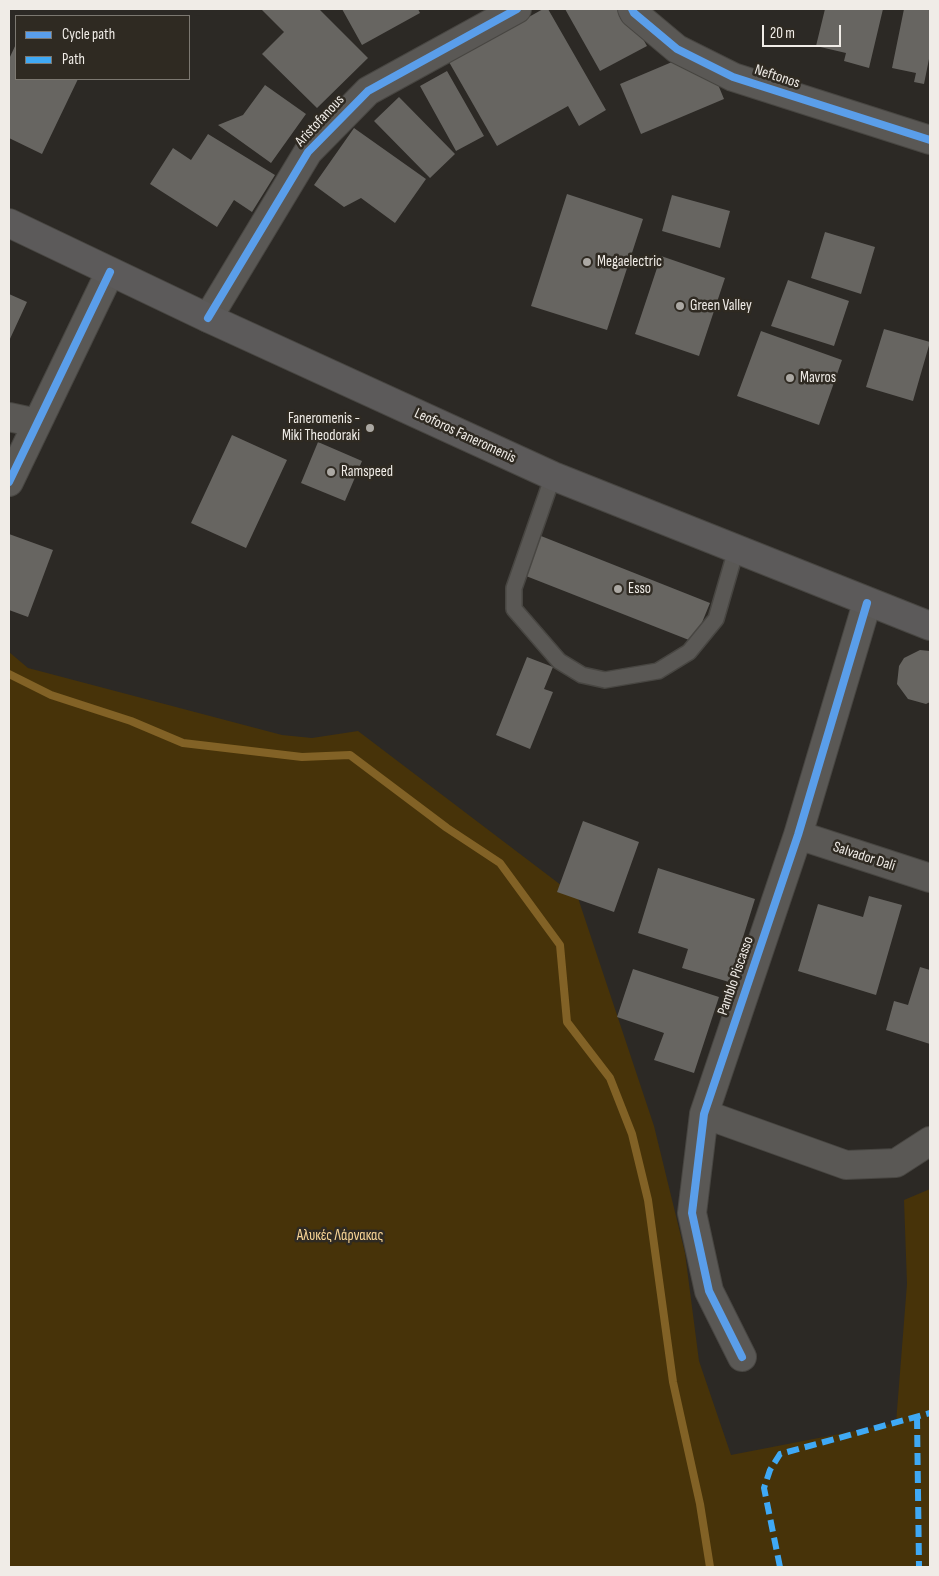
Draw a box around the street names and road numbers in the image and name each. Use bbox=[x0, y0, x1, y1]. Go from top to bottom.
street label: Neftonos bbox=[752, 61, 802, 93]
street label: Aristofanous bbox=[292, 91, 348, 151]
street label: Leoforos Faneromenis bbox=[411, 405, 519, 467]
street label: Salvador Dali bbox=[831, 838, 897, 876]
street label: Pamblo Piscasso bbox=[714, 934, 758, 1018]

